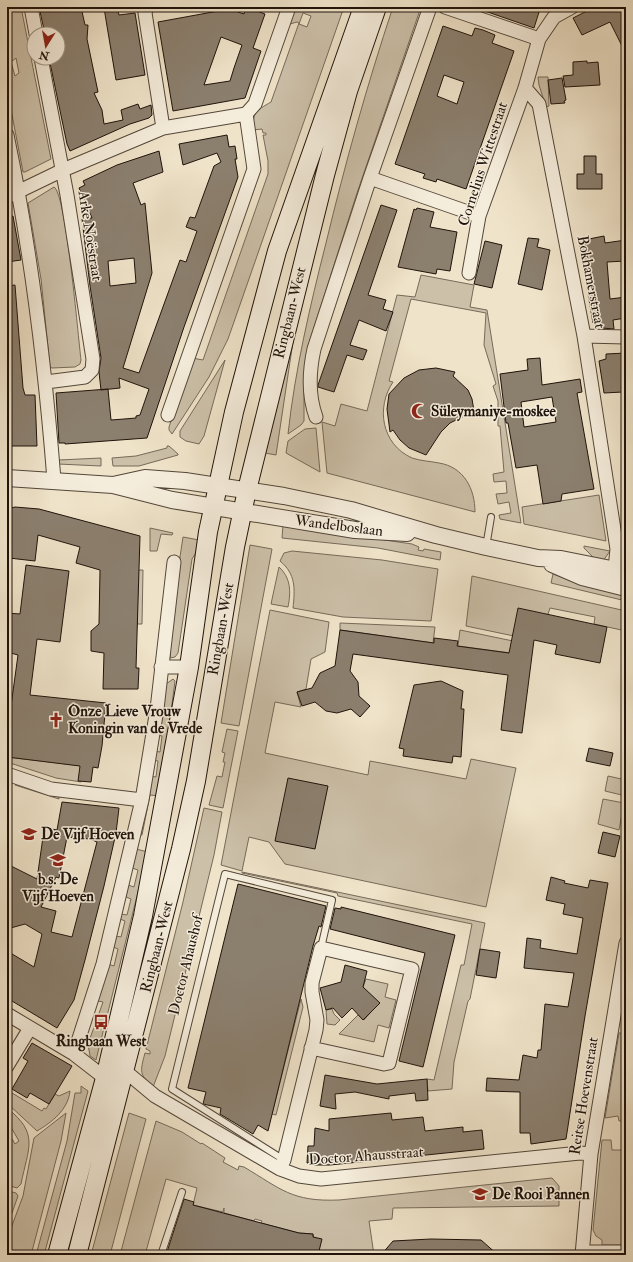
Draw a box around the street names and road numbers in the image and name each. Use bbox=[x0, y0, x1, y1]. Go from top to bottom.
street label: Cornelius Wittestraat bbox=[454, 99, 512, 229]
street label: Arke Noëstraat bbox=[73, 189, 107, 282]
street label: Bokhamerstraat bbox=[573, 234, 609, 330]
street label: Ringbaan-West bbox=[269, 265, 311, 361]
street label: Wandelboslaan bbox=[293, 511, 384, 541]
street label: Ringbaan-West bbox=[203, 581, 239, 677]
street label: Ringbaan-West bbox=[136, 899, 178, 995]
street label: Doctor Ahaushof bbox=[164, 911, 208, 1017]
street label: Reitse Hoevenstraat bbox=[565, 1036, 603, 1156]
street label: Doctor Ahausstraat bbox=[308, 1142, 424, 1170]

